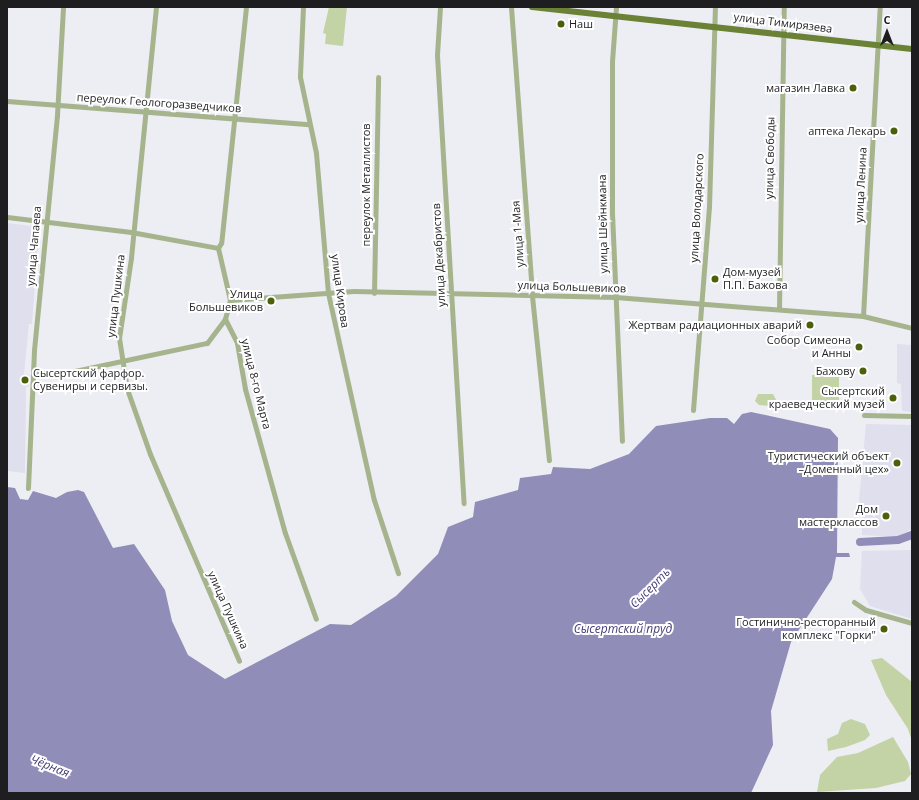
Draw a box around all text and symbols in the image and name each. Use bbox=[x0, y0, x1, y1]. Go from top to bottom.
street label: улица Тимирязева bbox=[733, 10, 833, 36]
north arrow bbox=[867, 12, 907, 52]
text: С bbox=[883, 12, 891, 27]
place label: Наш bbox=[569, 17, 593, 31]
marker: Наш bbox=[556, 19, 566, 29]
place label: магазин Лавка bbox=[766, 81, 845, 95]
marker: магазин Лавка bbox=[848, 83, 858, 93]
street label: переулок Геологоразведчиков bbox=[76, 91, 242, 115]
street label: улица Свободы bbox=[763, 117, 777, 199]
street label: переулок Металлистов bbox=[359, 123, 373, 247]
place label: аптека Лекарь bbox=[808, 124, 886, 138]
marker: аптека Лекарь bbox=[889, 126, 899, 136]
street label: улица Ленина bbox=[852, 147, 870, 223]
street label: улица Володарского bbox=[688, 153, 706, 263]
street label: улица Шейнкмана bbox=[596, 174, 610, 274]
street label: улица 1-Мая bbox=[509, 200, 527, 268]
street label: улица Декабристов bbox=[430, 203, 448, 307]
street label: улица Чапаева bbox=[24, 206, 44, 286]
street label: улица Кирова bbox=[328, 253, 352, 329]
street label: улица Пушкина bbox=[104, 254, 128, 338]
place label: Дом-музей П.П. Бажова bbox=[723, 266, 788, 292]
marker: Дом-музей П.П. Бажова bbox=[710, 274, 720, 284]
street label: улица Большевиков bbox=[517, 279, 627, 295]
place label: Улица Большевиков bbox=[189, 288, 263, 314]
marker: Улица Большевиков bbox=[266, 296, 276, 306]
place label: Жертвам радиационных аварий bbox=[628, 318, 802, 332]
marker: Жертвам радиационных аварий bbox=[805, 320, 815, 330]
place label: Собор Симеона и Анны bbox=[767, 334, 851, 360]
street label: улица 8-го Марта bbox=[238, 337, 274, 431]
marker: Собор Симеона и Анны bbox=[854, 342, 864, 352]
place label: Бажову bbox=[816, 364, 855, 378]
marker: Бажову bbox=[858, 366, 868, 376]
place label: Сысертский фарфор. Сувениры и сервизы. bbox=[33, 367, 148, 393]
marker: Сысертский фарфор. Сувениры и сервизы. bbox=[20, 375, 30, 385]
place label: Сысертский краеведческий музей bbox=[769, 385, 885, 411]
marker: Сысертский краеведческий музей bbox=[888, 393, 898, 403]
place label: Туристический объект –Доменный цех» bbox=[768, 450, 889, 476]
marker: Туристический объект –Доменный цех» bbox=[892, 458, 902, 468]
place label: Дом мастерклассов bbox=[799, 503, 878, 529]
marker: Дом мастерклассов bbox=[881, 511, 891, 521]
water label: Сысерть bbox=[627, 565, 673, 611]
street label: улица Пушкина bbox=[205, 569, 251, 651]
place label: Гостинично-ресторанный комплекс "Горки" bbox=[736, 616, 876, 642]
water label: Сысертский пруд bbox=[574, 622, 672, 636]
marker: Гостинично-ресторанный комплекс "Горки" bbox=[879, 624, 889, 634]
water label: Чёрная bbox=[28, 752, 72, 780]

